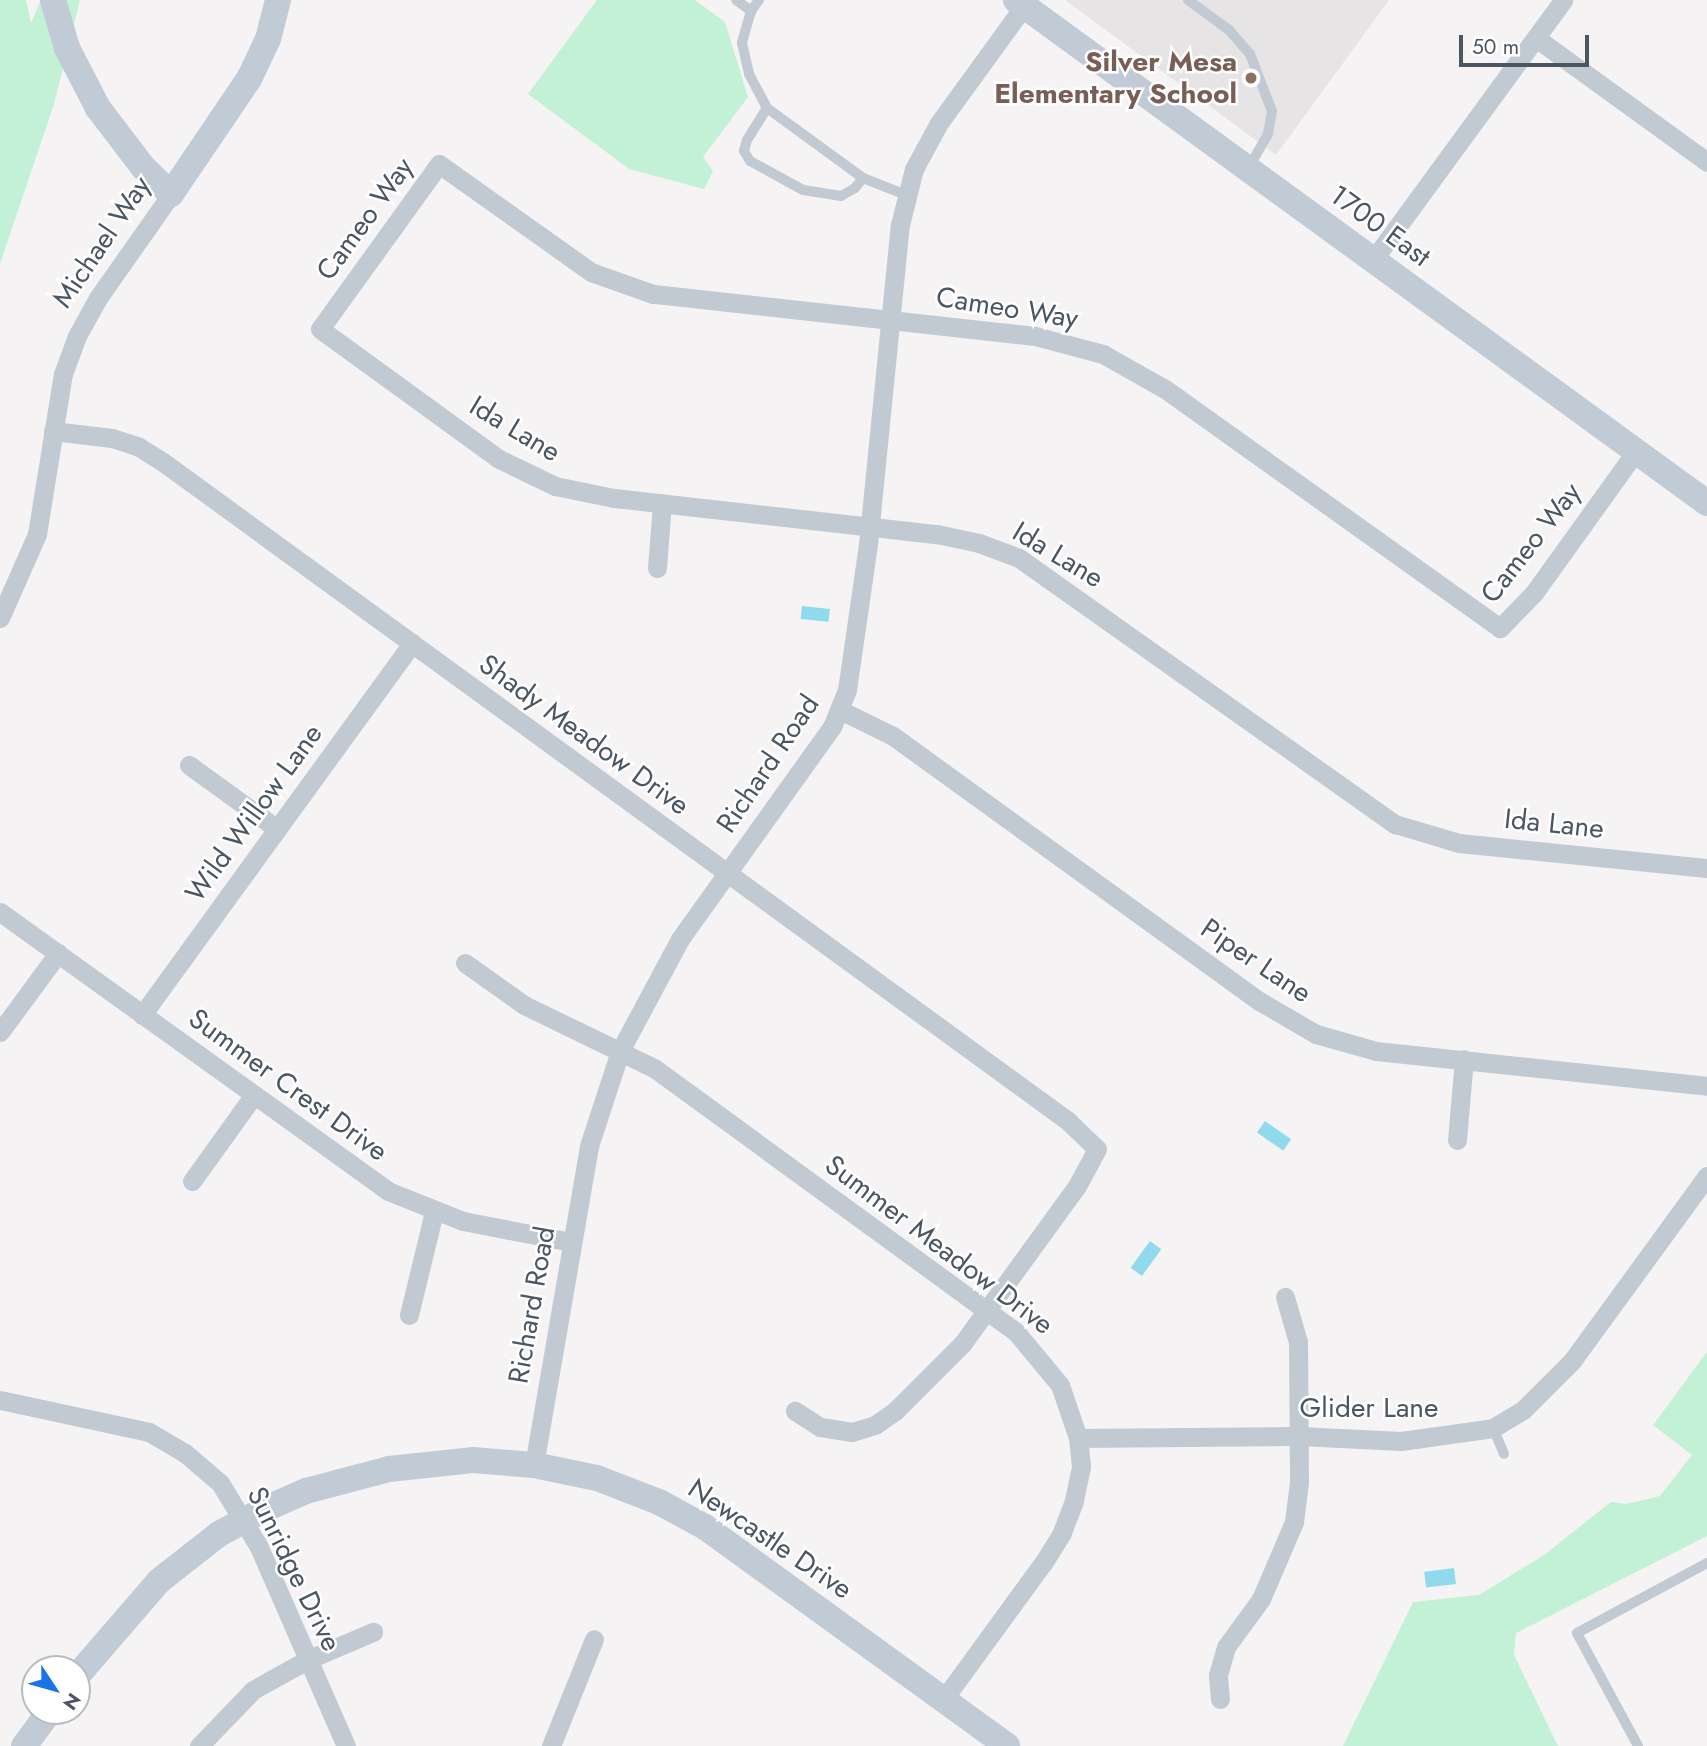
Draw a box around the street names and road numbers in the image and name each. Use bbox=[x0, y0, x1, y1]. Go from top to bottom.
street label: Cameo Way bbox=[309, 151, 421, 287]
street label: Michael Way bbox=[46, 170, 158, 314]
street label: 1700 East bbox=[1323, 178, 1437, 274]
street label: Cameo Way bbox=[934, 280, 1080, 336]
street label: Ida Lane bbox=[464, 389, 566, 469]
street label: Cameo Way bbox=[1474, 476, 1588, 610]
street label: Ida Lane bbox=[1007, 515, 1109, 595]
street label: Shady Meadow Drive bbox=[472, 648, 696, 822]
street label: Richard Road bbox=[710, 689, 826, 839]
street label: Wild Willow Lane bbox=[178, 718, 330, 908]
street label: Ida Lane bbox=[1503, 802, 1605, 846]
street label: Piper Lane bbox=[1194, 912, 1318, 1010]
street label: Summer Crest Drive bbox=[182, 1002, 394, 1168]
street label: Summer Meadow Drive bbox=[818, 1148, 1060, 1342]
street label: Richard Road bbox=[502, 1224, 562, 1386]
street label: Glider Lane bbox=[1300, 1391, 1438, 1425]
street label: Newcastle Drive bbox=[682, 1472, 858, 1606]
street label: Sunridge Drive bbox=[240, 1481, 348, 1657]

